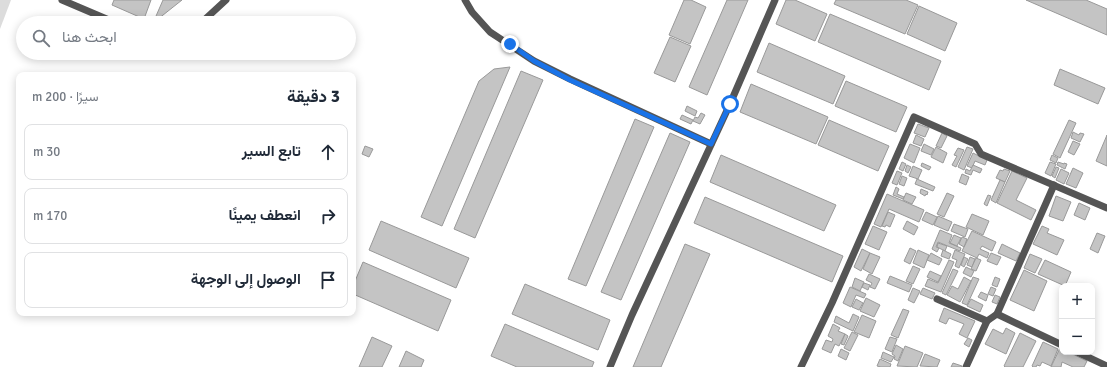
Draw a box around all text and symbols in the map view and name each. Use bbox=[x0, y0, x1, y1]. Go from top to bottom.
search box bbox=[16, 16, 356, 60]
icon: search bbox=[30, 27, 52, 49]
text: ابحث هنا bbox=[62, 28, 117, 46]
route end bbox=[501, 35, 519, 53]
text: 3 دقيقة bbox=[287, 86, 340, 107]
text: سيرًا · 200 m bbox=[32, 89, 99, 105]
route start bbox=[721, 95, 739, 113]
icon: ahead bbox=[317, 141, 339, 163]
text: تابع السير bbox=[242, 142, 301, 160]
text: 30 m bbox=[33, 144, 60, 160]
icon: right bbox=[317, 205, 339, 227]
text: انعطف يمينًا bbox=[229, 206, 301, 224]
text: 170 m bbox=[33, 208, 67, 224]
icon: arrive bbox=[317, 269, 339, 291]
text: الوصول إلى الوجهة bbox=[191, 270, 301, 288]
map controls bbox=[1059, 283, 1095, 355]
button: + bbox=[1059, 283, 1095, 319]
button: − bbox=[1059, 319, 1095, 355]

